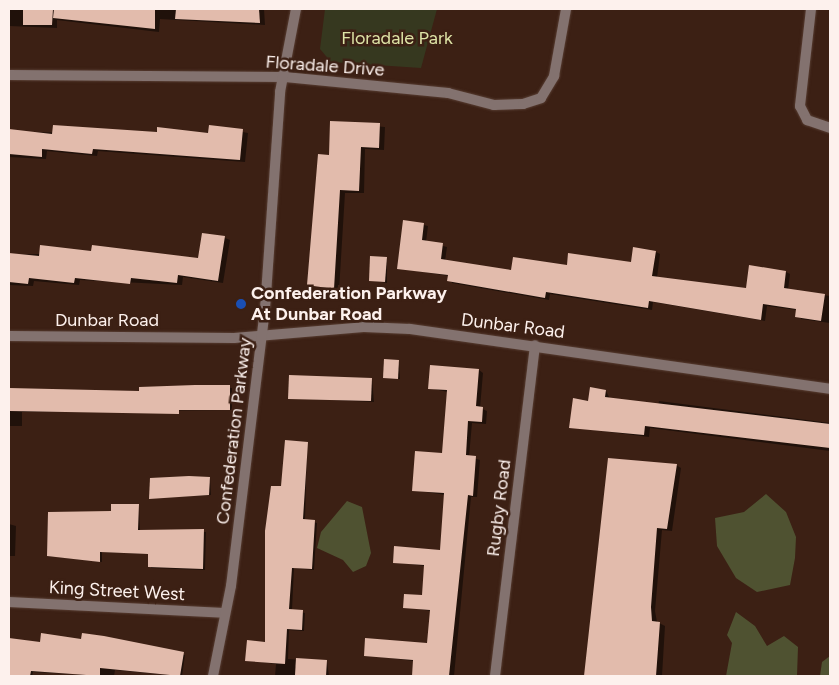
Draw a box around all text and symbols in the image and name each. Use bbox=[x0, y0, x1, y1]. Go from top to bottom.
park label: Floradale Park bbox=[341, 27, 453, 49]
street label: Floradale Drive bbox=[265, 51, 385, 81]
place label: Confederation Parkway At Dunbar Road bbox=[251, 283, 447, 326]
marker: Confederation Parkway At Dunbar Road bbox=[235, 298, 247, 310]
street label: Dunbar Road bbox=[55, 309, 159, 331]
street label: Dunbar Road bbox=[460, 309, 566, 343]
street label: Confederation Parkway bbox=[212, 336, 256, 526]
street label: Rugby Road bbox=[482, 458, 516, 558]
street label: King Street West bbox=[48, 577, 186, 605]

